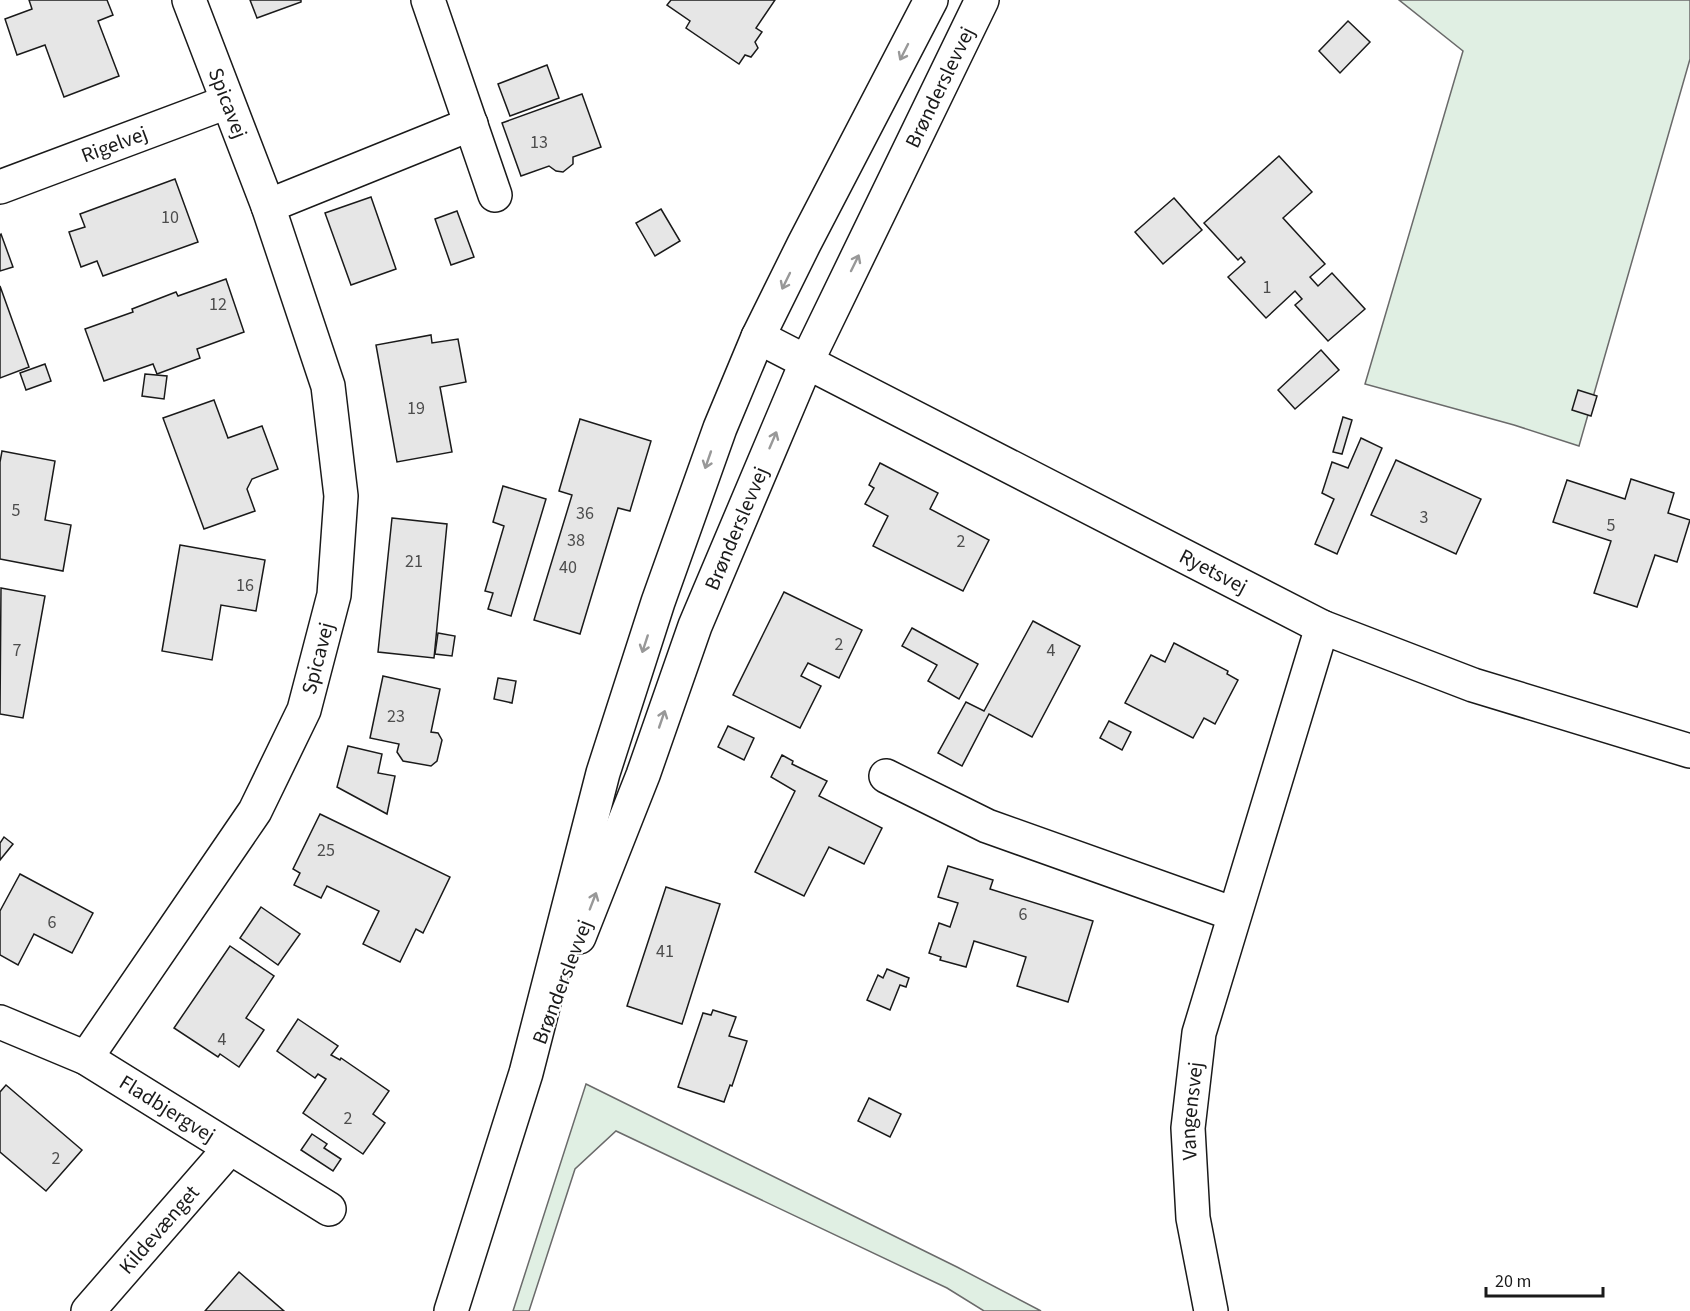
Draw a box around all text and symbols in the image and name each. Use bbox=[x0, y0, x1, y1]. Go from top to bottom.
street label: Brønderslevvej bbox=[898, 21, 982, 153]
one-way arrow bbox=[898, 43, 910, 61]
street label: Spicavej bbox=[201, 63, 255, 143]
street label: Rigelvej bbox=[77, 118, 152, 170]
house number: 13 bbox=[530, 130, 548, 155]
house number: 10 bbox=[161, 205, 179, 230]
one-way arrow bbox=[849, 255, 861, 273]
one-way arrow bbox=[779, 272, 791, 290]
house number: 1 bbox=[1263, 275, 1271, 300]
house number: 12 bbox=[209, 292, 227, 317]
house number: 19 bbox=[407, 396, 425, 421]
one-way arrow bbox=[768, 432, 779, 450]
one-way arrow bbox=[702, 450, 713, 469]
street label: Brønderslevvej bbox=[697, 462, 776, 595]
house number: 5 bbox=[12, 498, 21, 523]
house number: 36 bbox=[576, 501, 594, 526]
house number: 3 bbox=[1420, 505, 1429, 530]
house number: 5 bbox=[1607, 513, 1616, 538]
house number: 38 bbox=[567, 528, 585, 553]
house number: 2 bbox=[957, 529, 966, 554]
street label: Ryetsvej bbox=[1174, 541, 1253, 601]
house number: 21 bbox=[405, 549, 423, 574]
house number: 40 bbox=[559, 555, 577, 580]
house number: 16 bbox=[236, 573, 254, 598]
street label: Spicavej bbox=[294, 619, 341, 698]
house number: 2 bbox=[835, 632, 844, 657]
one-way arrow bbox=[638, 634, 649, 653]
house number: 7 bbox=[13, 638, 22, 663]
house number: 4 bbox=[1047, 638, 1056, 663]
house number: 23 bbox=[387, 704, 405, 729]
one-way arrow bbox=[658, 710, 669, 729]
house number: 25 bbox=[317, 838, 335, 863]
one-way arrow bbox=[588, 893, 599, 911]
house number: 6 bbox=[1019, 902, 1028, 927]
house number: 6 bbox=[48, 910, 57, 935]
street label: Brønderslevvej bbox=[524, 915, 600, 1049]
house number: 41 bbox=[656, 939, 674, 964]
house number: 4 bbox=[218, 1027, 227, 1052]
street label: Vangensvej bbox=[1173, 1060, 1211, 1161]
street label: Fladbjergvej bbox=[113, 1067, 221, 1150]
house number: 2 bbox=[344, 1106, 353, 1131]
house number: 2 bbox=[52, 1146, 61, 1171]
street label: Kildevænget bbox=[112, 1178, 206, 1281]
scale bar bbox=[1486, 1260, 1603, 1298]
text: 20 m bbox=[1495, 1269, 1531, 1294]

